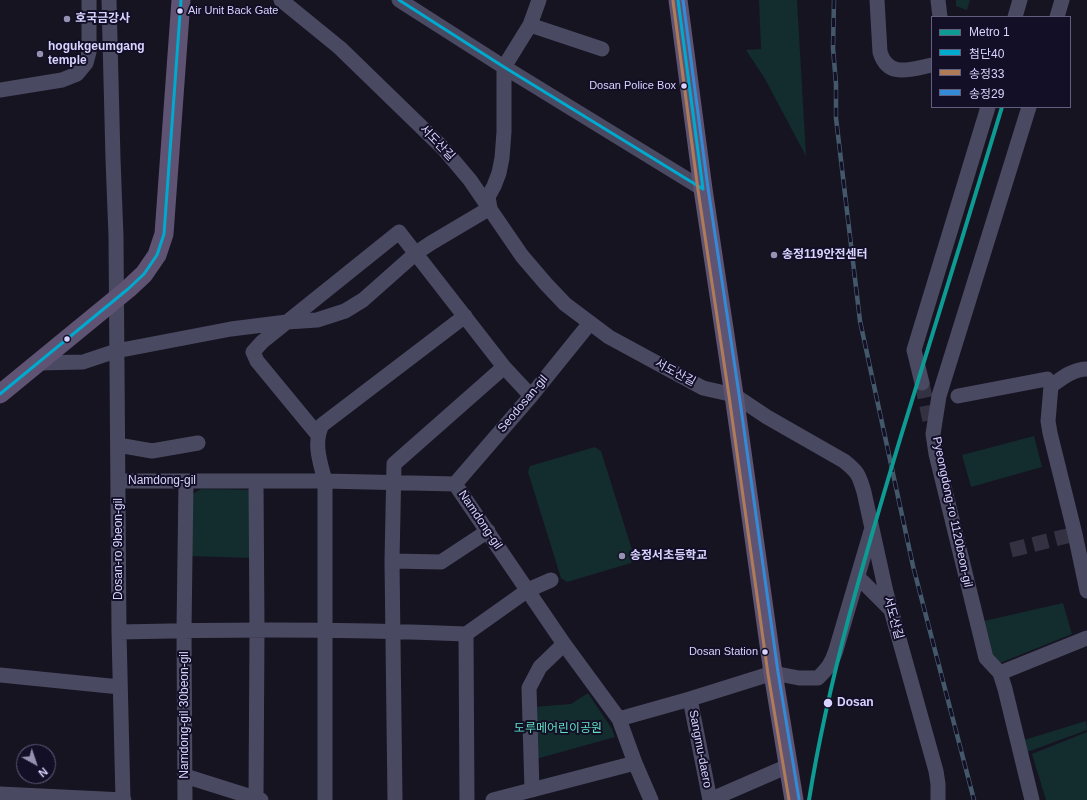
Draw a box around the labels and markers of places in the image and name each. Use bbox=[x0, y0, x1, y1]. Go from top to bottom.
place label: Air Unit Back Gate bbox=[188, 4, 278, 18]
marker: Air Unit Back Gate bbox=[175, 6, 185, 16]
place label: 호국금강사 bbox=[75, 12, 130, 26]
marker: 호국금강사 bbox=[62, 14, 72, 24]
place label: hogukgeumgang temple bbox=[48, 40, 145, 68]
marker: hogukgeumgang temple bbox=[35, 49, 45, 59]
place label: Dosan Police Box bbox=[589, 79, 676, 93]
marker: Dosan Police Box bbox=[679, 81, 689, 91]
place label: 송정119안전센터 bbox=[782, 248, 868, 262]
marker: 송정119안전센터 bbox=[769, 250, 779, 260]
unlabelled marker bbox=[62, 334, 72, 344]
place label: 송정서초등학교 bbox=[630, 549, 707, 563]
marker: 송정서초등학교 bbox=[617, 551, 627, 561]
place label: Dosan Station bbox=[689, 645, 758, 659]
marker: Dosan Station bbox=[760, 647, 770, 657]
place label: Dosan bbox=[837, 696, 874, 710]
marker: Dosan bbox=[822, 697, 834, 709]

